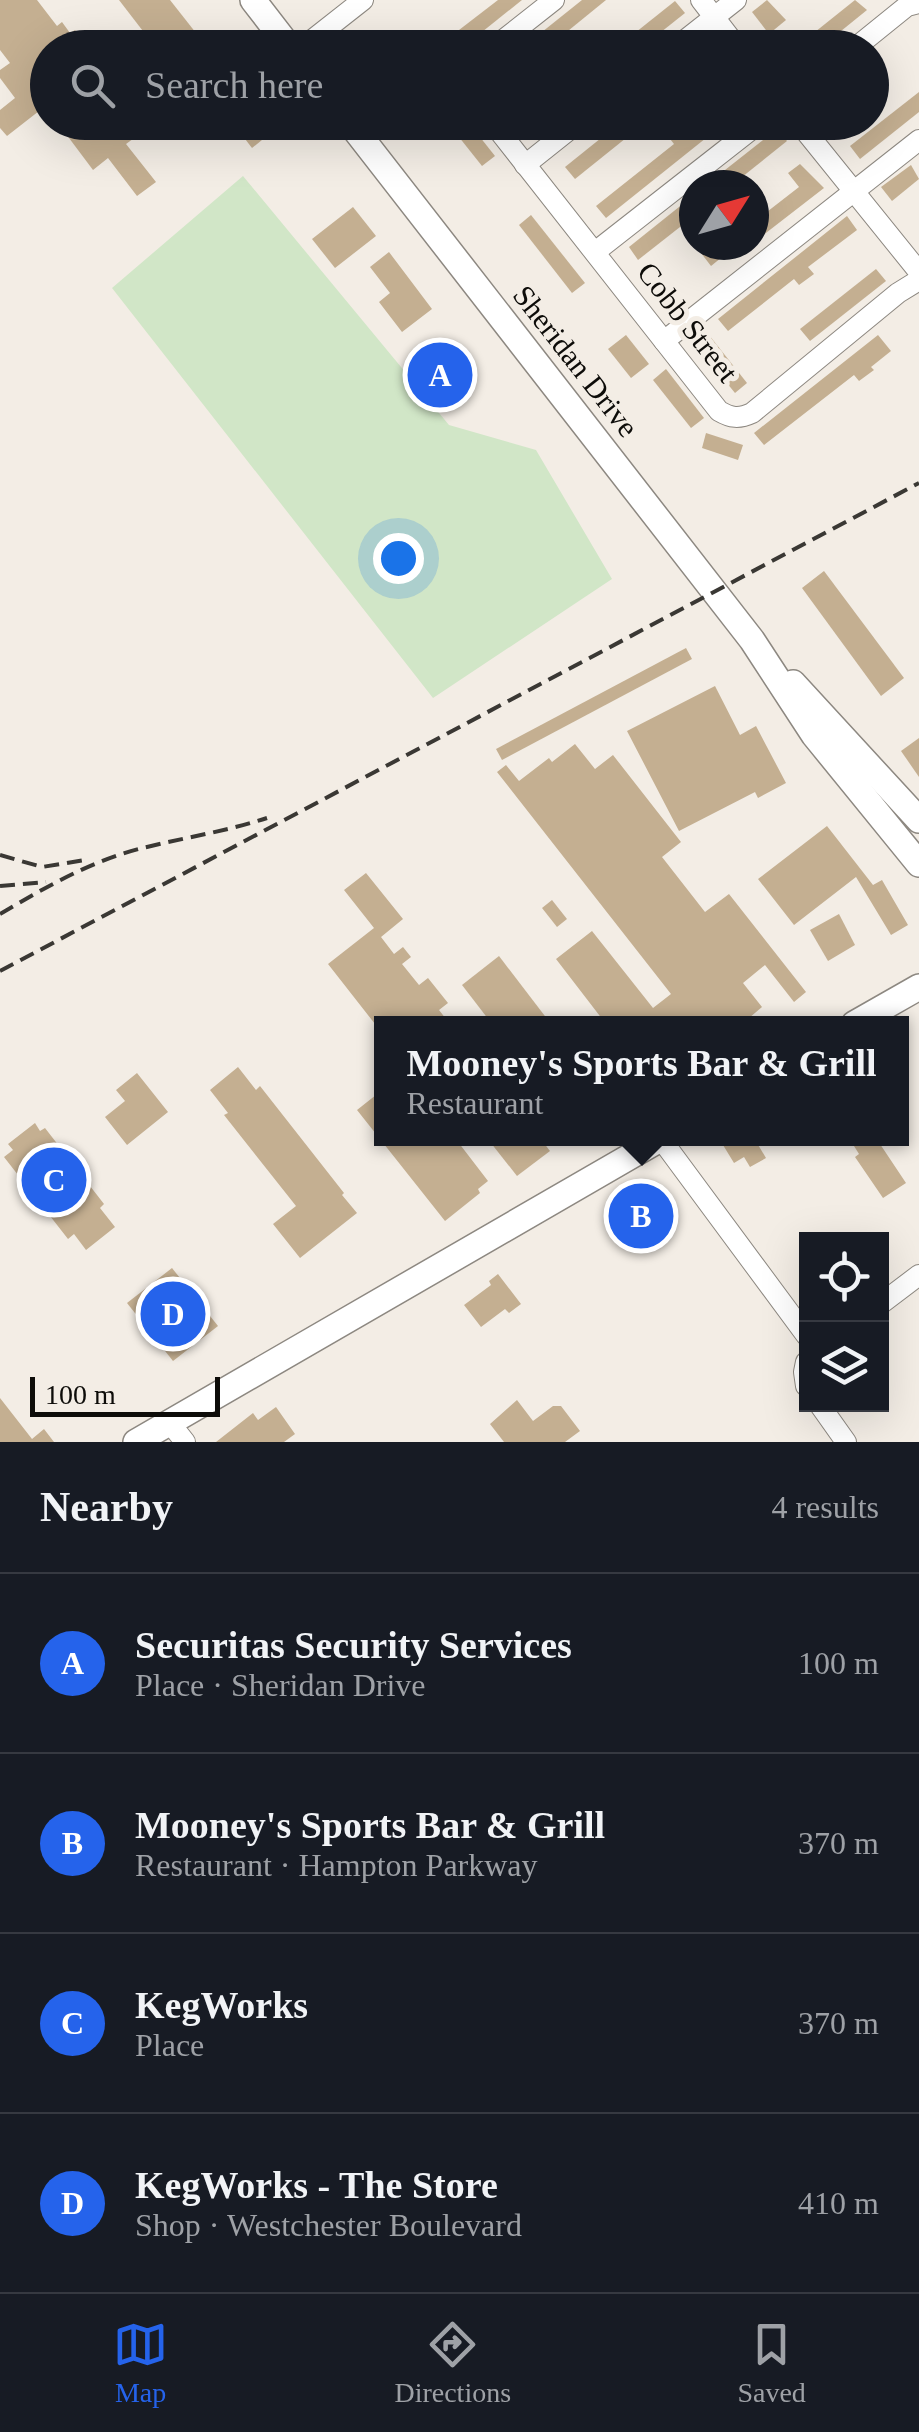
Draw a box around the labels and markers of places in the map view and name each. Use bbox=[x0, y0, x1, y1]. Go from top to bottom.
pin: A bbox=[408, 338, 472, 412]
pin: C bbox=[22, 1142, 86, 1218]
pin: B bbox=[608, 1178, 674, 1254]
pin: D bbox=[140, 1276, 206, 1352]

